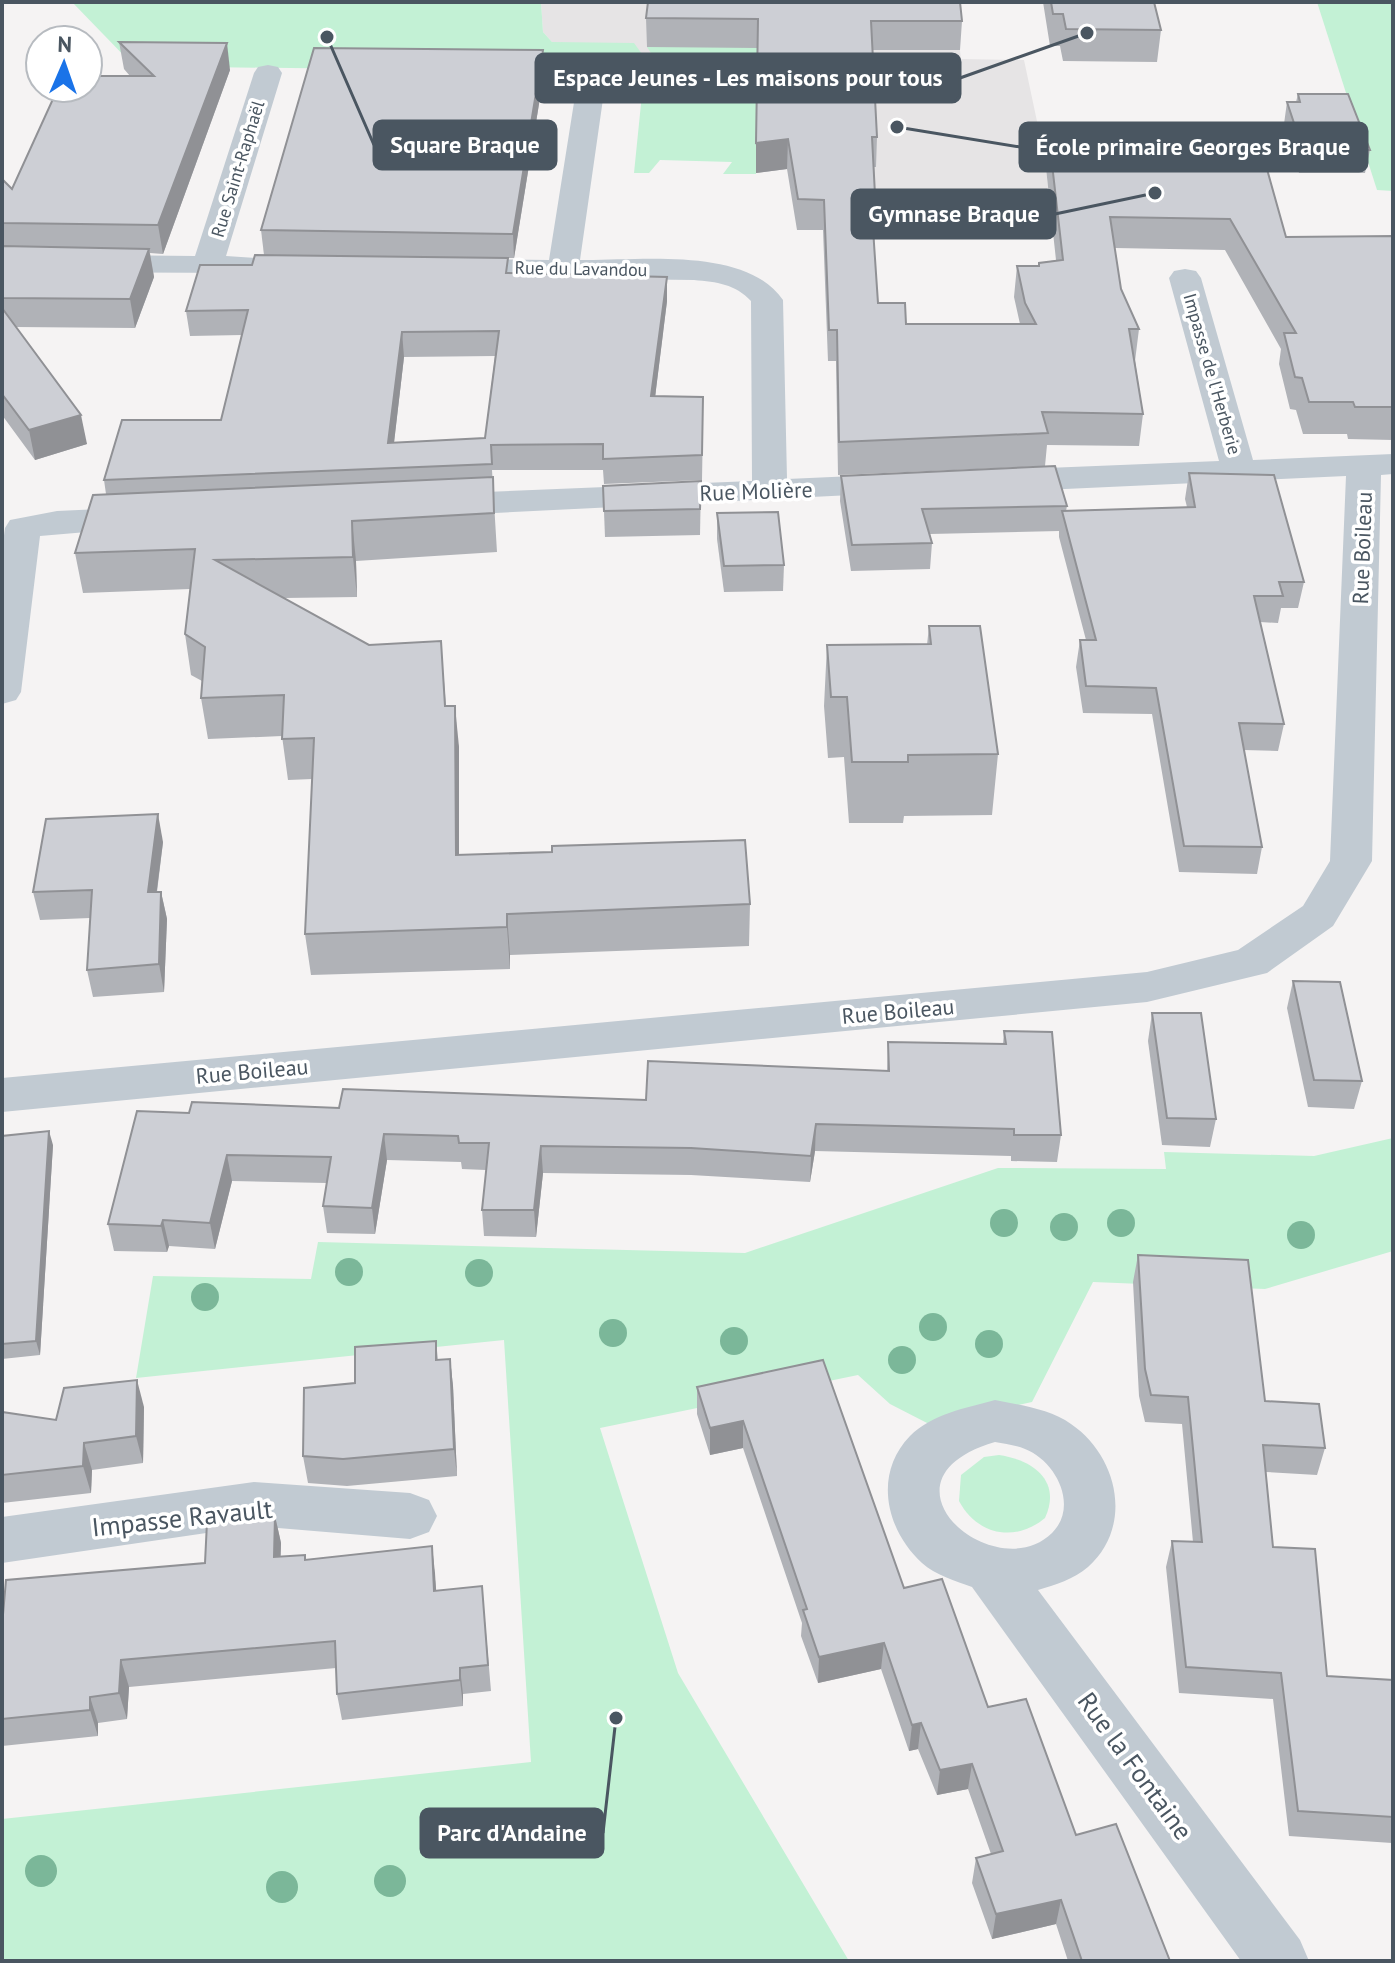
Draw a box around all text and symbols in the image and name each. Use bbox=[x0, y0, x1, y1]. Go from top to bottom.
north arrow bbox=[24, 24, 104, 104]
text: N bbox=[57, 30, 72, 58]
callout: Espace Jeunes - Les maisons pour tous bbox=[536, 54, 960, 102]
text: Espace Jeunes - Les maisons pour tous bbox=[553, 62, 943, 93]
street label: Rue Saint-Raphaël bbox=[206, 97, 269, 240]
callout: Square Braque bbox=[374, 121, 556, 169]
callout: École primaire Georges Braque bbox=[1020, 123, 1367, 171]
text: Square Braque bbox=[390, 129, 540, 160]
text: École primaire Georges Braque bbox=[1036, 131, 1350, 162]
callout: Gymnase Braque bbox=[852, 190, 1055, 238]
text: Gymnase Braque bbox=[868, 198, 1040, 229]
street label: Rue du Lavandou bbox=[514, 256, 648, 281]
street label: Impasse de l'Herberie bbox=[1178, 291, 1247, 457]
street label: Rue Molière bbox=[699, 475, 813, 507]
street label: Rue Boileau bbox=[1346, 491, 1378, 605]
street label: Rue Boileau bbox=[841, 992, 955, 1030]
street label: Rue Boileau bbox=[195, 1052, 309, 1090]
street label: Impasse Ravault bbox=[90, 1492, 274, 1543]
street label: Rue la Fontaine bbox=[1071, 1685, 1200, 1846]
callout: Parc d'Andaine bbox=[421, 1809, 603, 1857]
text: Parc d'Andaine bbox=[437, 1817, 587, 1848]

